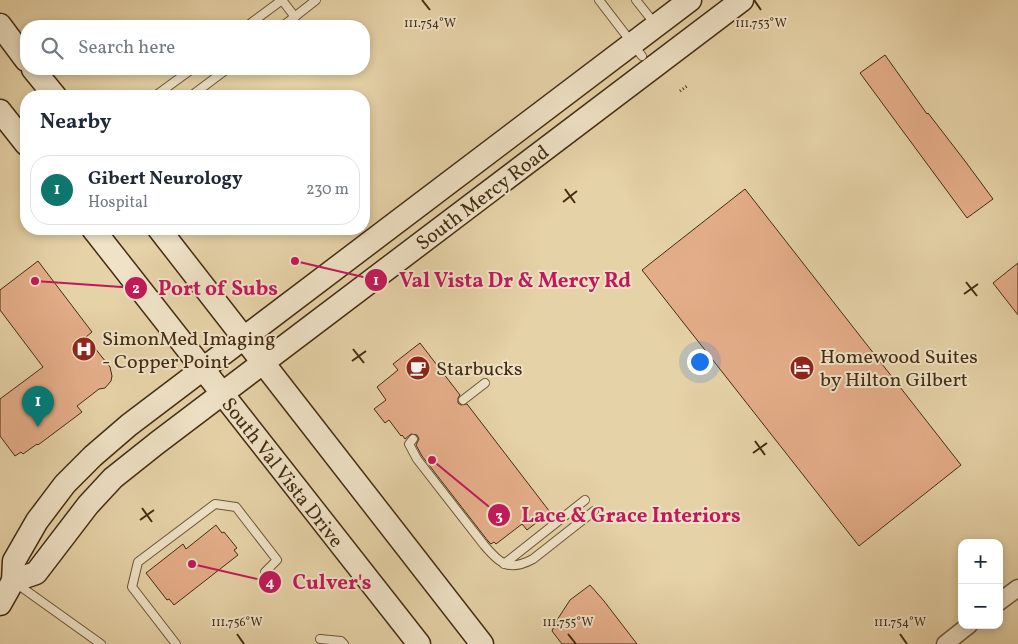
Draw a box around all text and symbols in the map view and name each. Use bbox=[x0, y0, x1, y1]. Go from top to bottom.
text: 111.754°W bbox=[404, 16, 456, 32]
text: 111.753°W bbox=[735, 16, 787, 32]
search box bbox=[20, 20, 370, 75]
icon: search bbox=[38, 34, 66, 62]
text: Search here bbox=[78, 35, 175, 61]
text: Nearby bbox=[40, 108, 111, 137]
street label: South Mercy Road bbox=[411, 139, 556, 258]
text: Gibert Neurology bbox=[88, 166, 243, 192]
text: 1 bbox=[54, 179, 60, 201]
text: 230 m bbox=[306, 179, 349, 201]
text: Hospital bbox=[88, 192, 148, 214]
callout: Val Vista Dr & Mercy Rd bbox=[364, 262, 642, 298]
text: Val Vista Dr & Mercy Rd bbox=[399, 267, 631, 296]
callout: Port of Subs bbox=[124, 270, 287, 306]
text: 1 bbox=[373, 271, 379, 292]
text: Port of Subs bbox=[158, 275, 278, 304]
text: 2 bbox=[132, 279, 140, 300]
place label: SimonMed Imaging - Copper Point bbox=[102, 326, 275, 377]
hospital icon: SimonMed Imaging - Copper Point bbox=[71, 336, 97, 362]
place label: Homewood Suites by Hilton Gilbert bbox=[820, 344, 978, 395]
your location bbox=[687, 349, 713, 375]
cafe icon: Starbucks bbox=[405, 355, 431, 381]
hotel icon: Homewood Suites by Hilton Gilbert bbox=[789, 355, 815, 381]
place label: Starbucks bbox=[436, 356, 523, 384]
pin: 1 bbox=[22, 386, 54, 427]
street label: South Val Vista Drive bbox=[214, 392, 349, 554]
callout: Lace & Grace Interiors bbox=[486, 497, 751, 533]
text: Lace & Grace Interiors bbox=[521, 502, 741, 531]
text: 3 bbox=[495, 506, 503, 527]
map controls bbox=[958, 539, 1003, 629]
button: + bbox=[958, 539, 1003, 584]
callout: Culver's bbox=[258, 564, 382, 600]
text: Culver's bbox=[293, 569, 371, 598]
text: 4 bbox=[265, 573, 275, 594]
button: − bbox=[958, 584, 1003, 629]
text: 111.756°W bbox=[211, 615, 263, 631]
text: 111.755°W bbox=[542, 615, 594, 631]
text: 111.754°W bbox=[874, 615, 926, 631]

